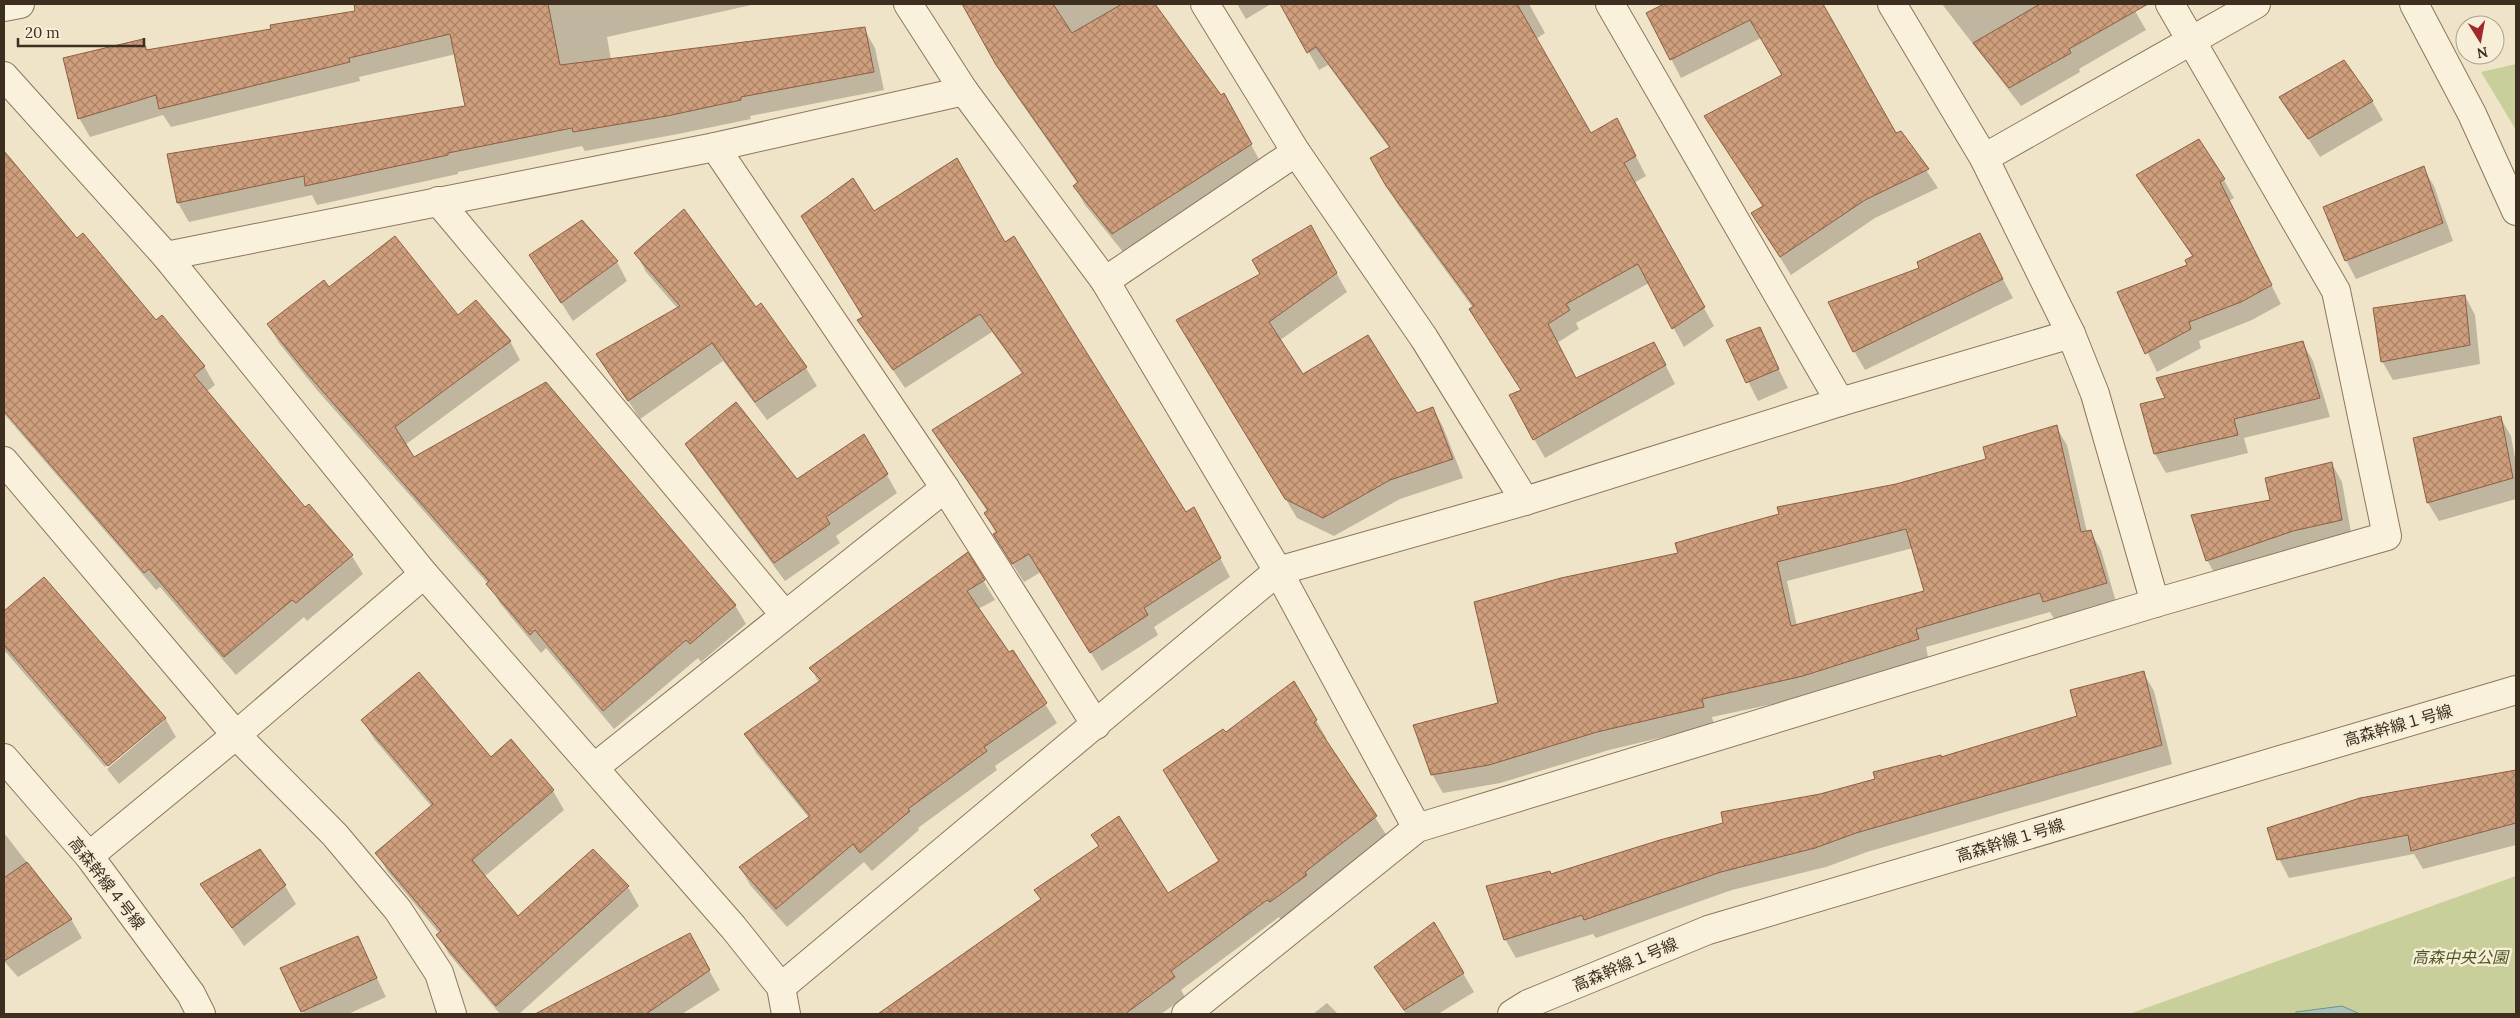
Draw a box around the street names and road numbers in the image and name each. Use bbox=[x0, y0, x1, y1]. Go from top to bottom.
street label: 高森幹線１号線 bbox=[2341, 700, 2455, 750]
street label: 高森幹線１号線 bbox=[1954, 814, 2066, 866]
street label: 高森幹線４号線 bbox=[65, 833, 149, 933]
street label: 高森幹線１号線 bbox=[1570, 933, 1680, 995]

